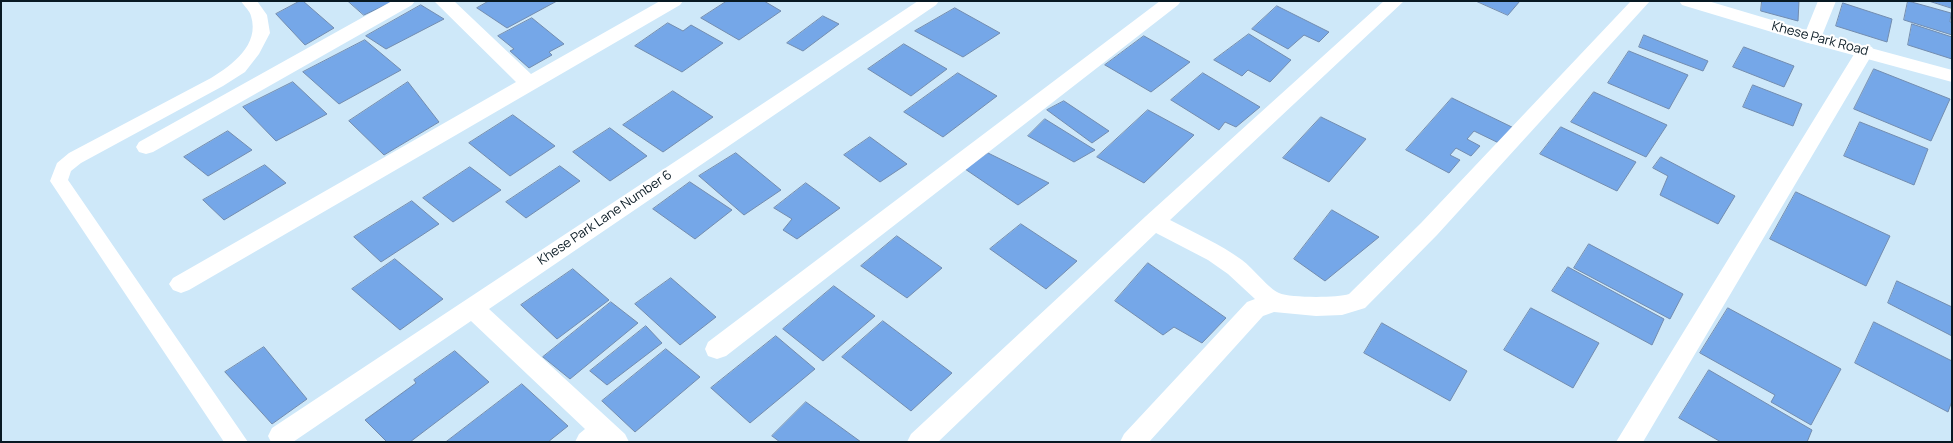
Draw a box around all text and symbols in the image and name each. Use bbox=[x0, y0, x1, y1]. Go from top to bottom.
street label: Khese Park Road bbox=[1770, 19, 1870, 59]
street label: Khese Park Lane Number 6 bbox=[535, 167, 675, 269]

